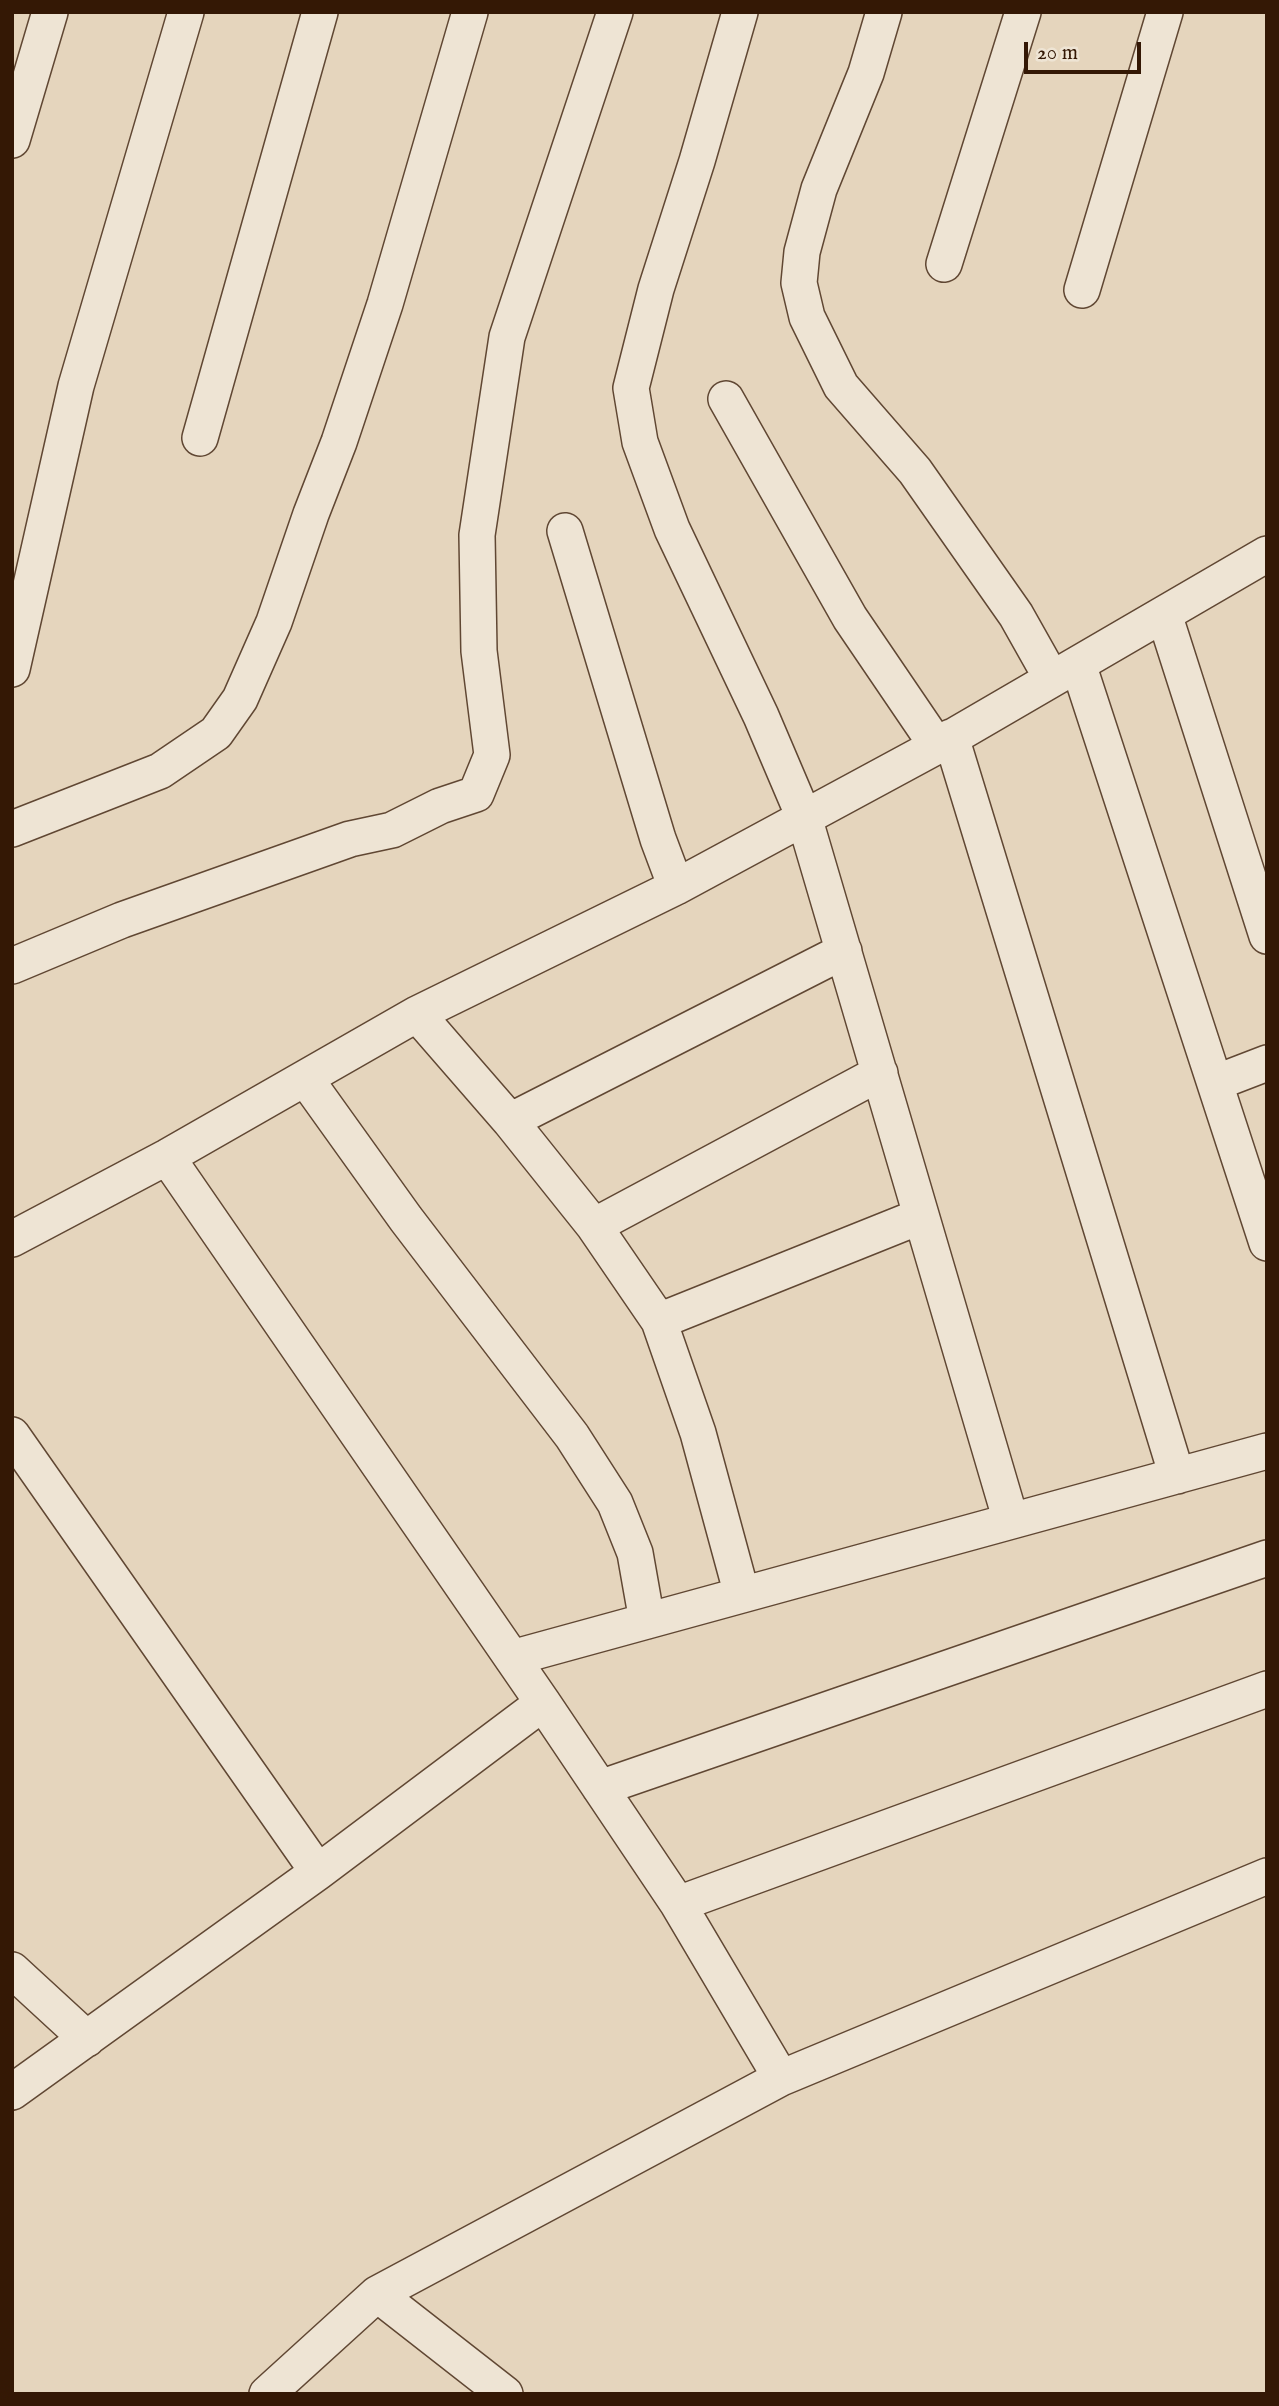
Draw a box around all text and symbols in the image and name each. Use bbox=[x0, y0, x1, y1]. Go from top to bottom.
scale bar bbox=[1027, 28, 1144, 72]
text: 20 m bbox=[1037, 40, 1078, 67]

